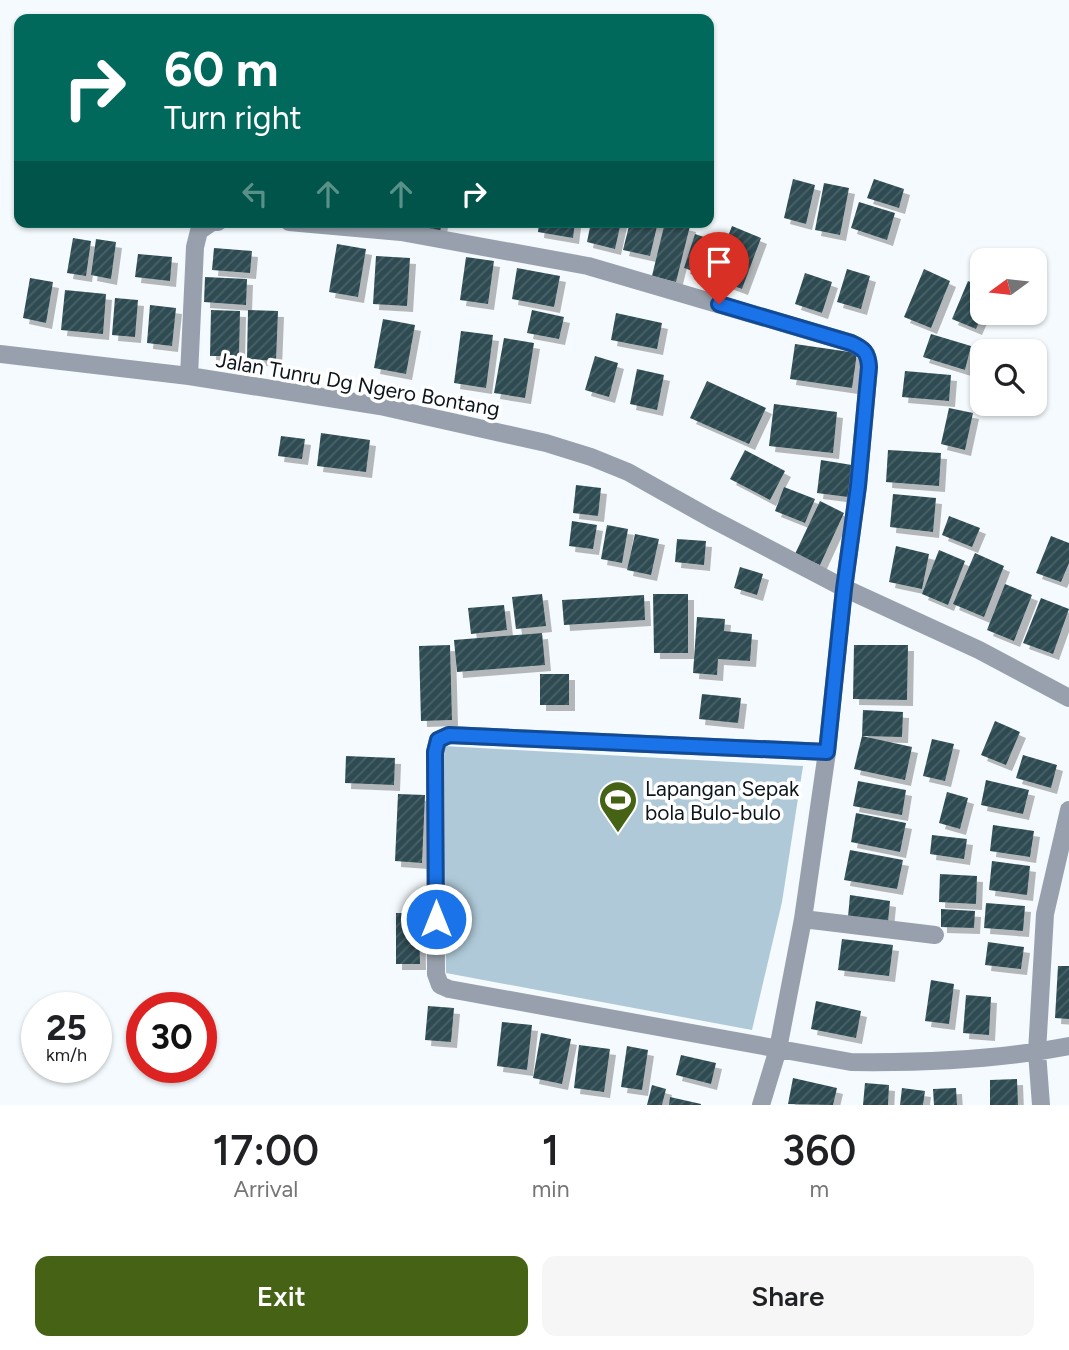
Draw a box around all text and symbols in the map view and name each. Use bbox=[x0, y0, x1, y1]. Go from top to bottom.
text: 60 m bbox=[164, 39, 279, 98]
icon: right bbox=[49, 42, 140, 133]
text: Turn right bbox=[164, 99, 302, 137]
icon: left bbox=[236, 175, 274, 213]
icon: ahead bbox=[309, 175, 347, 213]
icon: ahead bbox=[382, 175, 420, 213]
icon: right bbox=[455, 175, 493, 213]
pin bbox=[689, 232, 749, 304]
icon: arrive bbox=[700, 243, 738, 281]
north arrow bbox=[970, 248, 1046, 326]
map controls bbox=[970, 248, 1047, 416]
button: search bbox=[970, 339, 1047, 416]
street label: Jalan Tunru Dg Ngero Bontang bbox=[214, 347, 502, 421]
place label: Lapangan Sepak bola Bulo-bulo bbox=[645, 776, 800, 825]
sports icon: Lapangan Sepak bola Bulo-bulo bbox=[597, 779, 639, 834]
position arrow bbox=[399, 882, 473, 956]
speed limit sign: 30 bbox=[126, 992, 217, 1083]
text: 25 bbox=[46, 1007, 87, 1049]
text: km/h bbox=[46, 1044, 87, 1066]
text: 17:00 bbox=[213, 1125, 319, 1176]
text: 1 bbox=[542, 1125, 559, 1176]
text: 360 bbox=[782, 1125, 856, 1176]
text: Arrival bbox=[233, 1175, 298, 1203]
text: min bbox=[532, 1175, 570, 1203]
text: m bbox=[809, 1175, 829, 1203]
button: Exit bbox=[35, 1256, 528, 1336]
button: Share bbox=[542, 1256, 1034, 1336]

